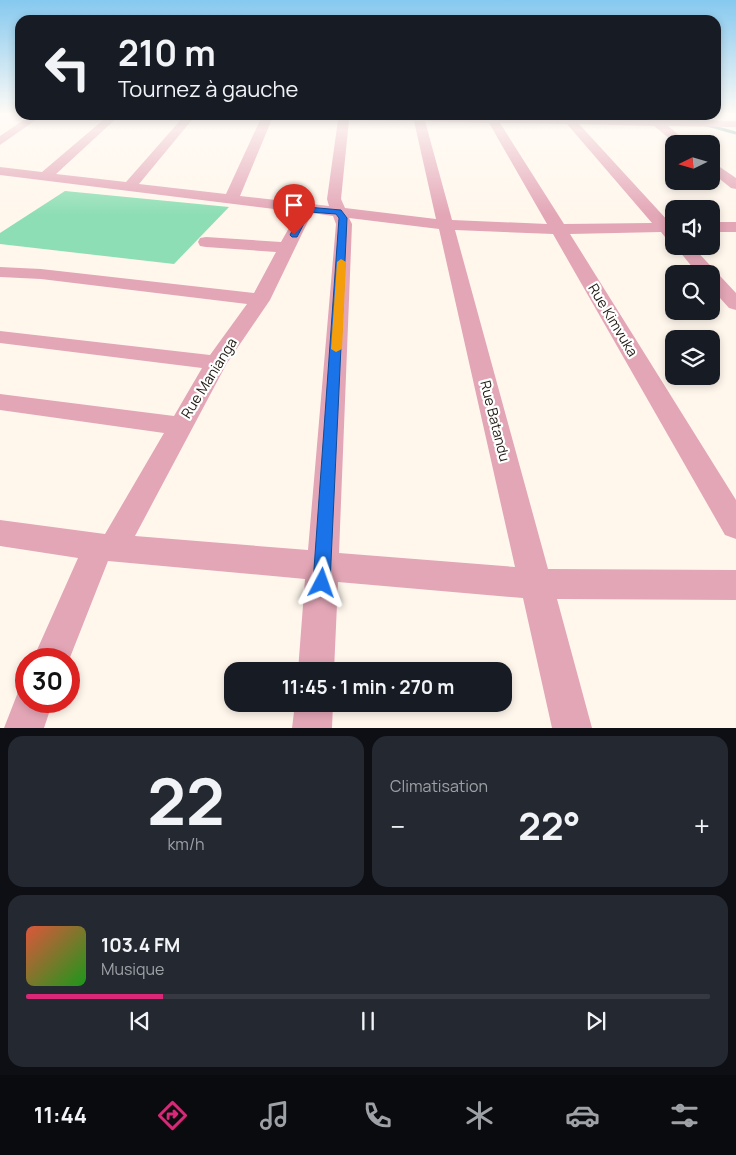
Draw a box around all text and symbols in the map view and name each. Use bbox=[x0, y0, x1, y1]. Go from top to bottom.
text: 210 m bbox=[118, 29, 216, 77]
icon: left bbox=[35, 35, 100, 100]
text: Tournez à gauche bbox=[118, 74, 298, 104]
north arrow bbox=[665, 135, 720, 190]
map controls bbox=[665, 135, 720, 385]
pin bbox=[273, 184, 315, 235]
icon: arrive bbox=[280, 191, 308, 219]
button: sound bbox=[665, 200, 720, 255]
button: search bbox=[665, 265, 720, 320]
street label: Rue Kimvuka bbox=[584, 280, 643, 360]
button: layers bbox=[665, 330, 720, 385]
street label: Rue Manianga bbox=[176, 334, 241, 422]
street label: Rue Batandu bbox=[476, 378, 515, 463]
position arrow bbox=[295, 556, 347, 608]
speed limit sign: 30 bbox=[15, 648, 80, 713]
text: 11:45 · 1 min · 270 m bbox=[282, 674, 454, 700]
text: 22 bbox=[147, 756, 225, 845]
text: Climatisation bbox=[390, 775, 488, 797]
text: 22° bbox=[518, 799, 581, 851]
text: − bbox=[390, 807, 405, 845]
text: + bbox=[694, 807, 710, 845]
text: km/h bbox=[167, 833, 205, 855]
text: 103.4 FM bbox=[101, 932, 180, 958]
text: Musique bbox=[101, 958, 164, 980]
icon: previous bbox=[126, 1007, 154, 1035]
icon: pause bbox=[354, 1007, 382, 1035]
icon: next bbox=[582, 1007, 610, 1035]
icon: directions bbox=[155, 1098, 190, 1133]
icon: music bbox=[257, 1098, 292, 1133]
icon: phone bbox=[360, 1098, 395, 1133]
icon: climate bbox=[462, 1098, 497, 1133]
icon: car bbox=[565, 1098, 600, 1133]
icon: filters bbox=[667, 1098, 702, 1133]
text: 11:44 bbox=[34, 1100, 87, 1130]

